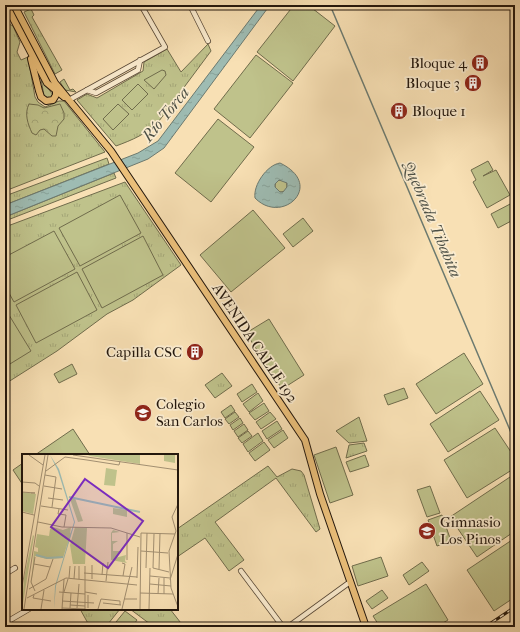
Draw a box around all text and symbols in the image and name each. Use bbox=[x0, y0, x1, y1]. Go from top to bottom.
building icon: Bloque 4 bbox=[470, 53, 490, 73]
place label: Bloque 4 bbox=[410, 54, 468, 72]
building icon: Bloque 3 bbox=[463, 73, 483, 93]
place label: Bloque 3 bbox=[406, 74, 460, 92]
water label: Río Torca bbox=[137, 83, 193, 146]
building icon: Bloque 1 bbox=[389, 101, 409, 121]
place label: Bloque 1 bbox=[412, 102, 466, 120]
water label: Quebrada Tibabita bbox=[398, 157, 466, 281]
street label: AVENIDA CALLE 192 bbox=[208, 279, 302, 406]
building icon: Capilla CSC bbox=[185, 342, 205, 362]
place label: Capilla CSC bbox=[106, 343, 182, 361]
place label: Colegio San Carlos bbox=[156, 395, 224, 430]
school or university icon: Colegio San Carlos bbox=[133, 403, 153, 423]
inset map bbox=[22, 454, 178, 610]
place label: Gimnasio Los Pinos bbox=[440, 513, 501, 548]
school or university icon: Gimnasio Los Pinos bbox=[417, 521, 437, 541]

